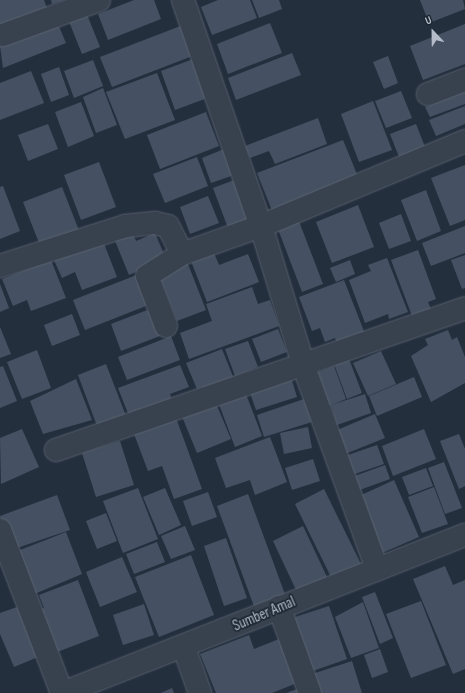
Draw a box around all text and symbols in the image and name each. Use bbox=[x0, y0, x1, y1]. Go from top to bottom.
north arrow bbox=[413, 12, 453, 52]
text: U bbox=[423, 13, 433, 28]
street label: Sumber Amal bbox=[230, 593, 298, 635]

